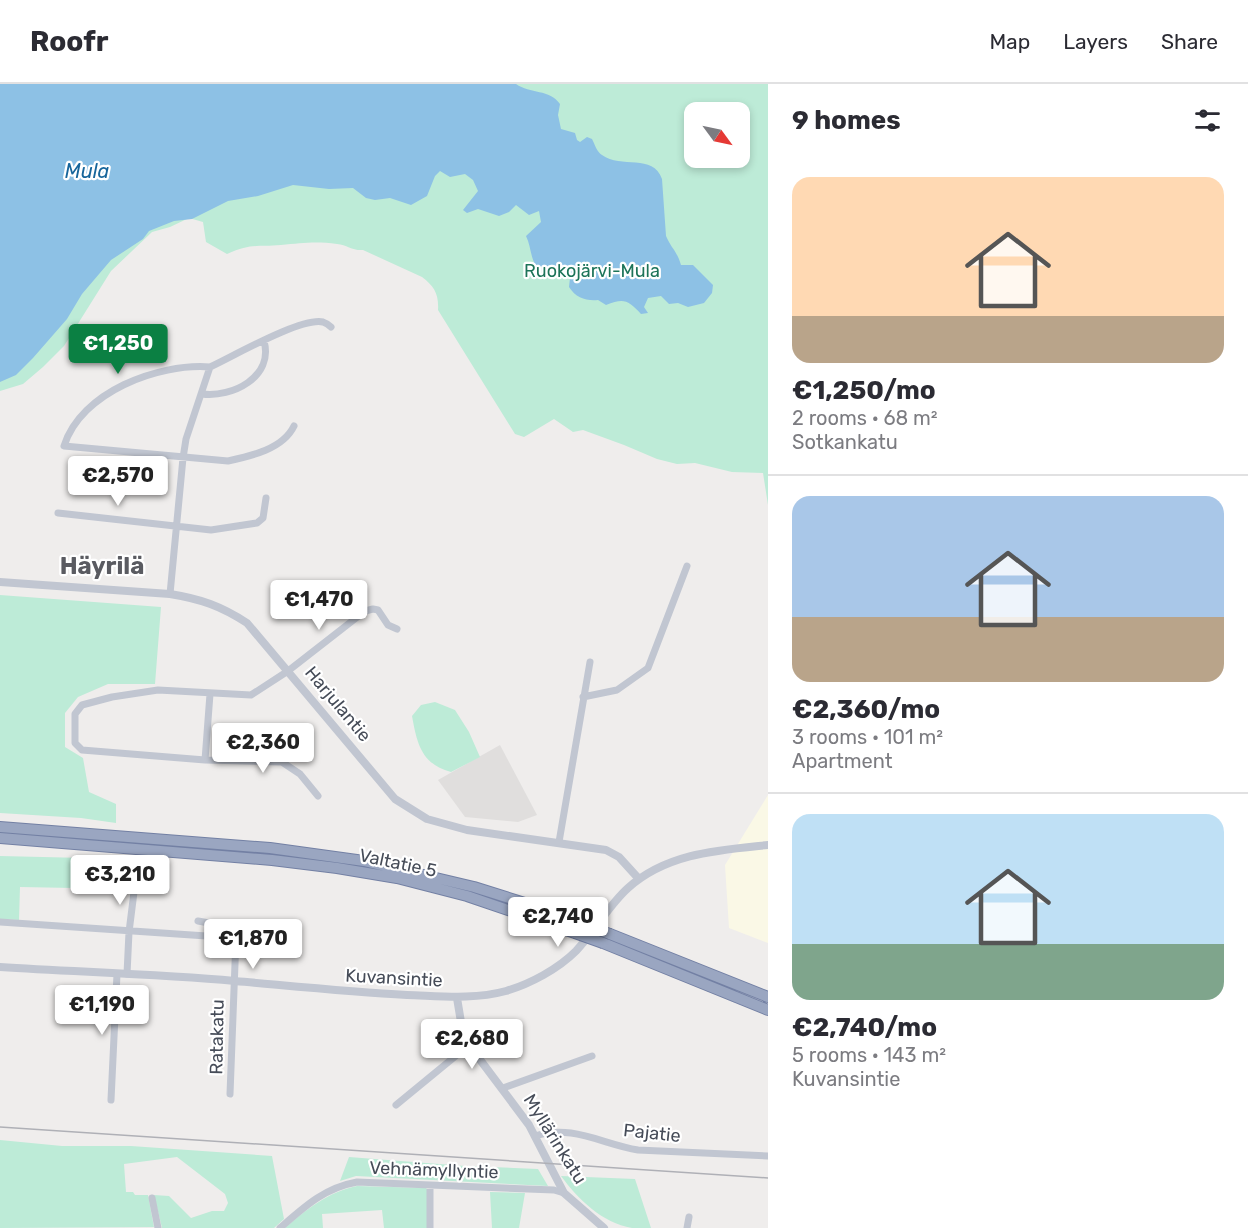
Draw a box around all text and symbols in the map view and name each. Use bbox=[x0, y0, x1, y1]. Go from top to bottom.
text: Roofr bbox=[30, 25, 108, 58]
text: Map bbox=[989, 29, 1030, 54]
text: Layers bbox=[1063, 29, 1128, 54]
text: Share bbox=[1161, 29, 1218, 54]
north arrow bbox=[684, 102, 750, 168]
map controls bbox=[684, 102, 750, 168]
icon: filters bbox=[1191, 104, 1224, 137]
text: 9 homes bbox=[792, 105, 901, 136]
water label: Mula bbox=[65, 159, 110, 183]
icon: home bbox=[954, 216, 1062, 324]
park label: Ruokojärvi-Mula bbox=[524, 260, 660, 282]
pin: €1,250 bbox=[69, 324, 167, 375]
text: €1,250 bbox=[83, 331, 153, 355]
text: €1,250/mo bbox=[792, 375, 936, 406]
text: 2 rooms · 68 m² bbox=[792, 406, 938, 430]
text: Sotkankatu bbox=[792, 430, 898, 454]
pin: €2,570 bbox=[69, 456, 167, 507]
text: €2,570 bbox=[82, 463, 154, 487]
icon: home bbox=[954, 535, 1062, 643]
district label: Häyrilä bbox=[60, 552, 144, 580]
pin: €1,470 bbox=[270, 580, 368, 631]
text: €1,470 bbox=[284, 587, 354, 611]
street label: Harjulantie bbox=[300, 662, 376, 746]
text: €2,360/mo bbox=[792, 694, 940, 725]
pin: €2,360 bbox=[214, 723, 312, 774]
text: 3 rooms · 101 m² bbox=[792, 725, 943, 749]
text: €2,360 bbox=[226, 730, 300, 754]
text: Apartment bbox=[792, 749, 893, 773]
street label: Valtatie 5 bbox=[357, 844, 439, 882]
icon: home bbox=[954, 853, 1062, 961]
pin: €3,210 bbox=[71, 855, 169, 906]
text: €3,210 bbox=[85, 862, 155, 886]
pin: €2,740 bbox=[509, 897, 607, 948]
text: €2,740 bbox=[522, 904, 594, 928]
pin: €1,870 bbox=[204, 919, 302, 970]
text: €1,870 bbox=[218, 926, 288, 950]
street label: Kuvansintie bbox=[345, 964, 443, 992]
pin: €1,190 bbox=[53, 985, 151, 1036]
text: €1,190 bbox=[69, 992, 135, 1016]
street label: Ratakatu bbox=[205, 999, 229, 1075]
text: €2,740/mo bbox=[792, 1012, 937, 1043]
pin: €2,680 bbox=[423, 1019, 521, 1070]
text: €2,680 bbox=[435, 1026, 509, 1050]
text: 5 rooms · 143 m² bbox=[792, 1043, 946, 1067]
text: Kuvansintie bbox=[792, 1067, 900, 1091]
street label: Myllärinkatu bbox=[519, 1090, 591, 1188]
street label: Pajatie bbox=[622, 1119, 682, 1147]
street label: Vehnämyllyntie bbox=[369, 1157, 499, 1183]

